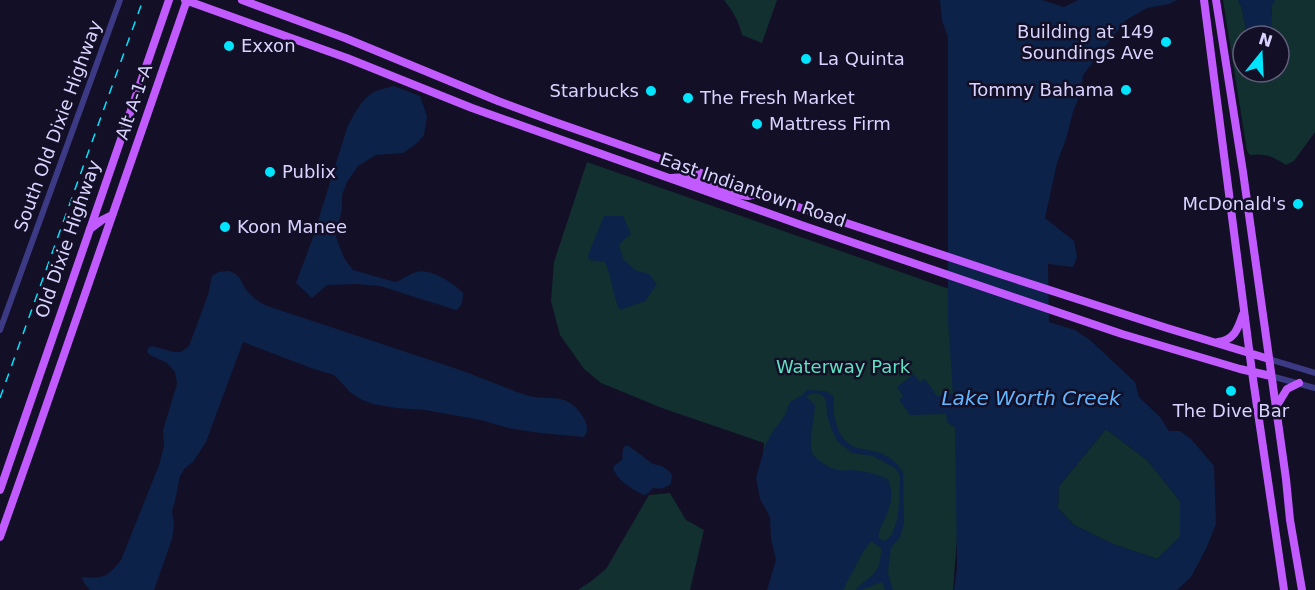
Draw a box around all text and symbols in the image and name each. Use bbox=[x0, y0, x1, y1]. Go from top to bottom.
street label: South Old Dixie Highway bbox=[9, 17, 106, 234]
place label: Building at 149 Soundings Ave bbox=[1017, 21, 1154, 63]
north arrow bbox=[1231, 24, 1291, 84]
text: N bbox=[1256, 29, 1275, 51]
place label: Exxon bbox=[241, 35, 296, 56]
marker: Building at 149 Soundings Ave bbox=[1159, 35, 1173, 49]
marker: Exxon bbox=[222, 39, 236, 53]
place label: La Quinta bbox=[818, 48, 905, 69]
marker: La Quinta bbox=[799, 52, 813, 66]
street label: Alt A-1-A bbox=[111, 61, 156, 142]
place label: Tommy Bahama bbox=[968, 79, 1114, 100]
place label: Starbucks bbox=[550, 80, 639, 101]
marker: Tommy Bahama bbox=[1119, 83, 1133, 97]
marker: Starbucks bbox=[644, 84, 658, 98]
place label: The Fresh Market bbox=[699, 87, 855, 108]
marker: The Fresh Market bbox=[681, 91, 695, 105]
place label: Mattress Firm bbox=[769, 113, 891, 134]
marker: Mattress Firm bbox=[750, 117, 764, 131]
street label: East Indiantown Road bbox=[657, 148, 849, 231]
street label: Old Dixie Highway bbox=[31, 157, 104, 320]
place label: Publix bbox=[282, 161, 336, 182]
marker: Publix bbox=[263, 165, 277, 179]
place label: McDonald's bbox=[1183, 193, 1286, 214]
marker: McDonald's bbox=[1291, 197, 1305, 211]
place label: Koon Manee bbox=[237, 216, 347, 237]
marker: Koon Manee bbox=[218, 220, 232, 234]
park label: Waterway Park bbox=[776, 356, 911, 377]
marker: The Dive Bar bbox=[1224, 384, 1238, 398]
water label: Lake Worth Creek bbox=[941, 386, 1122, 410]
place label: The Dive Bar bbox=[1172, 400, 1290, 421]

